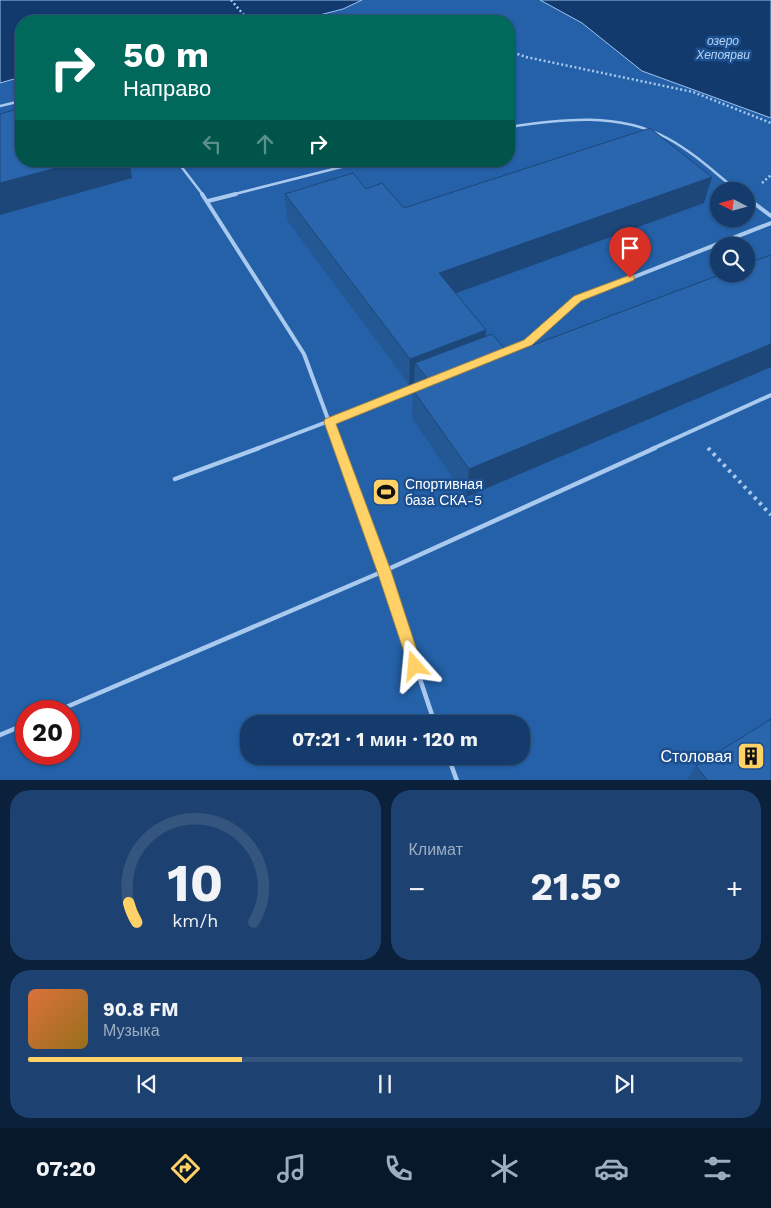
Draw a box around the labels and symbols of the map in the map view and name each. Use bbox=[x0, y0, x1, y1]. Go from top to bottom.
water label: озеро Хепоярви bbox=[695, 34, 750, 62]
north arrow bbox=[710, 182, 755, 228]
pin bbox=[609, 227, 651, 278]
place label: Спортивная база СКА-5 bbox=[405, 476, 483, 508]
sports icon: Спортивная база СКА-5 bbox=[371, 477, 401, 507]
position arrow bbox=[388, 639, 440, 691]
speed limit sign: 20 bbox=[15, 700, 80, 765]
building icon: Столовая bbox=[736, 741, 766, 771]
place label: Столовая bbox=[660, 747, 732, 766]

